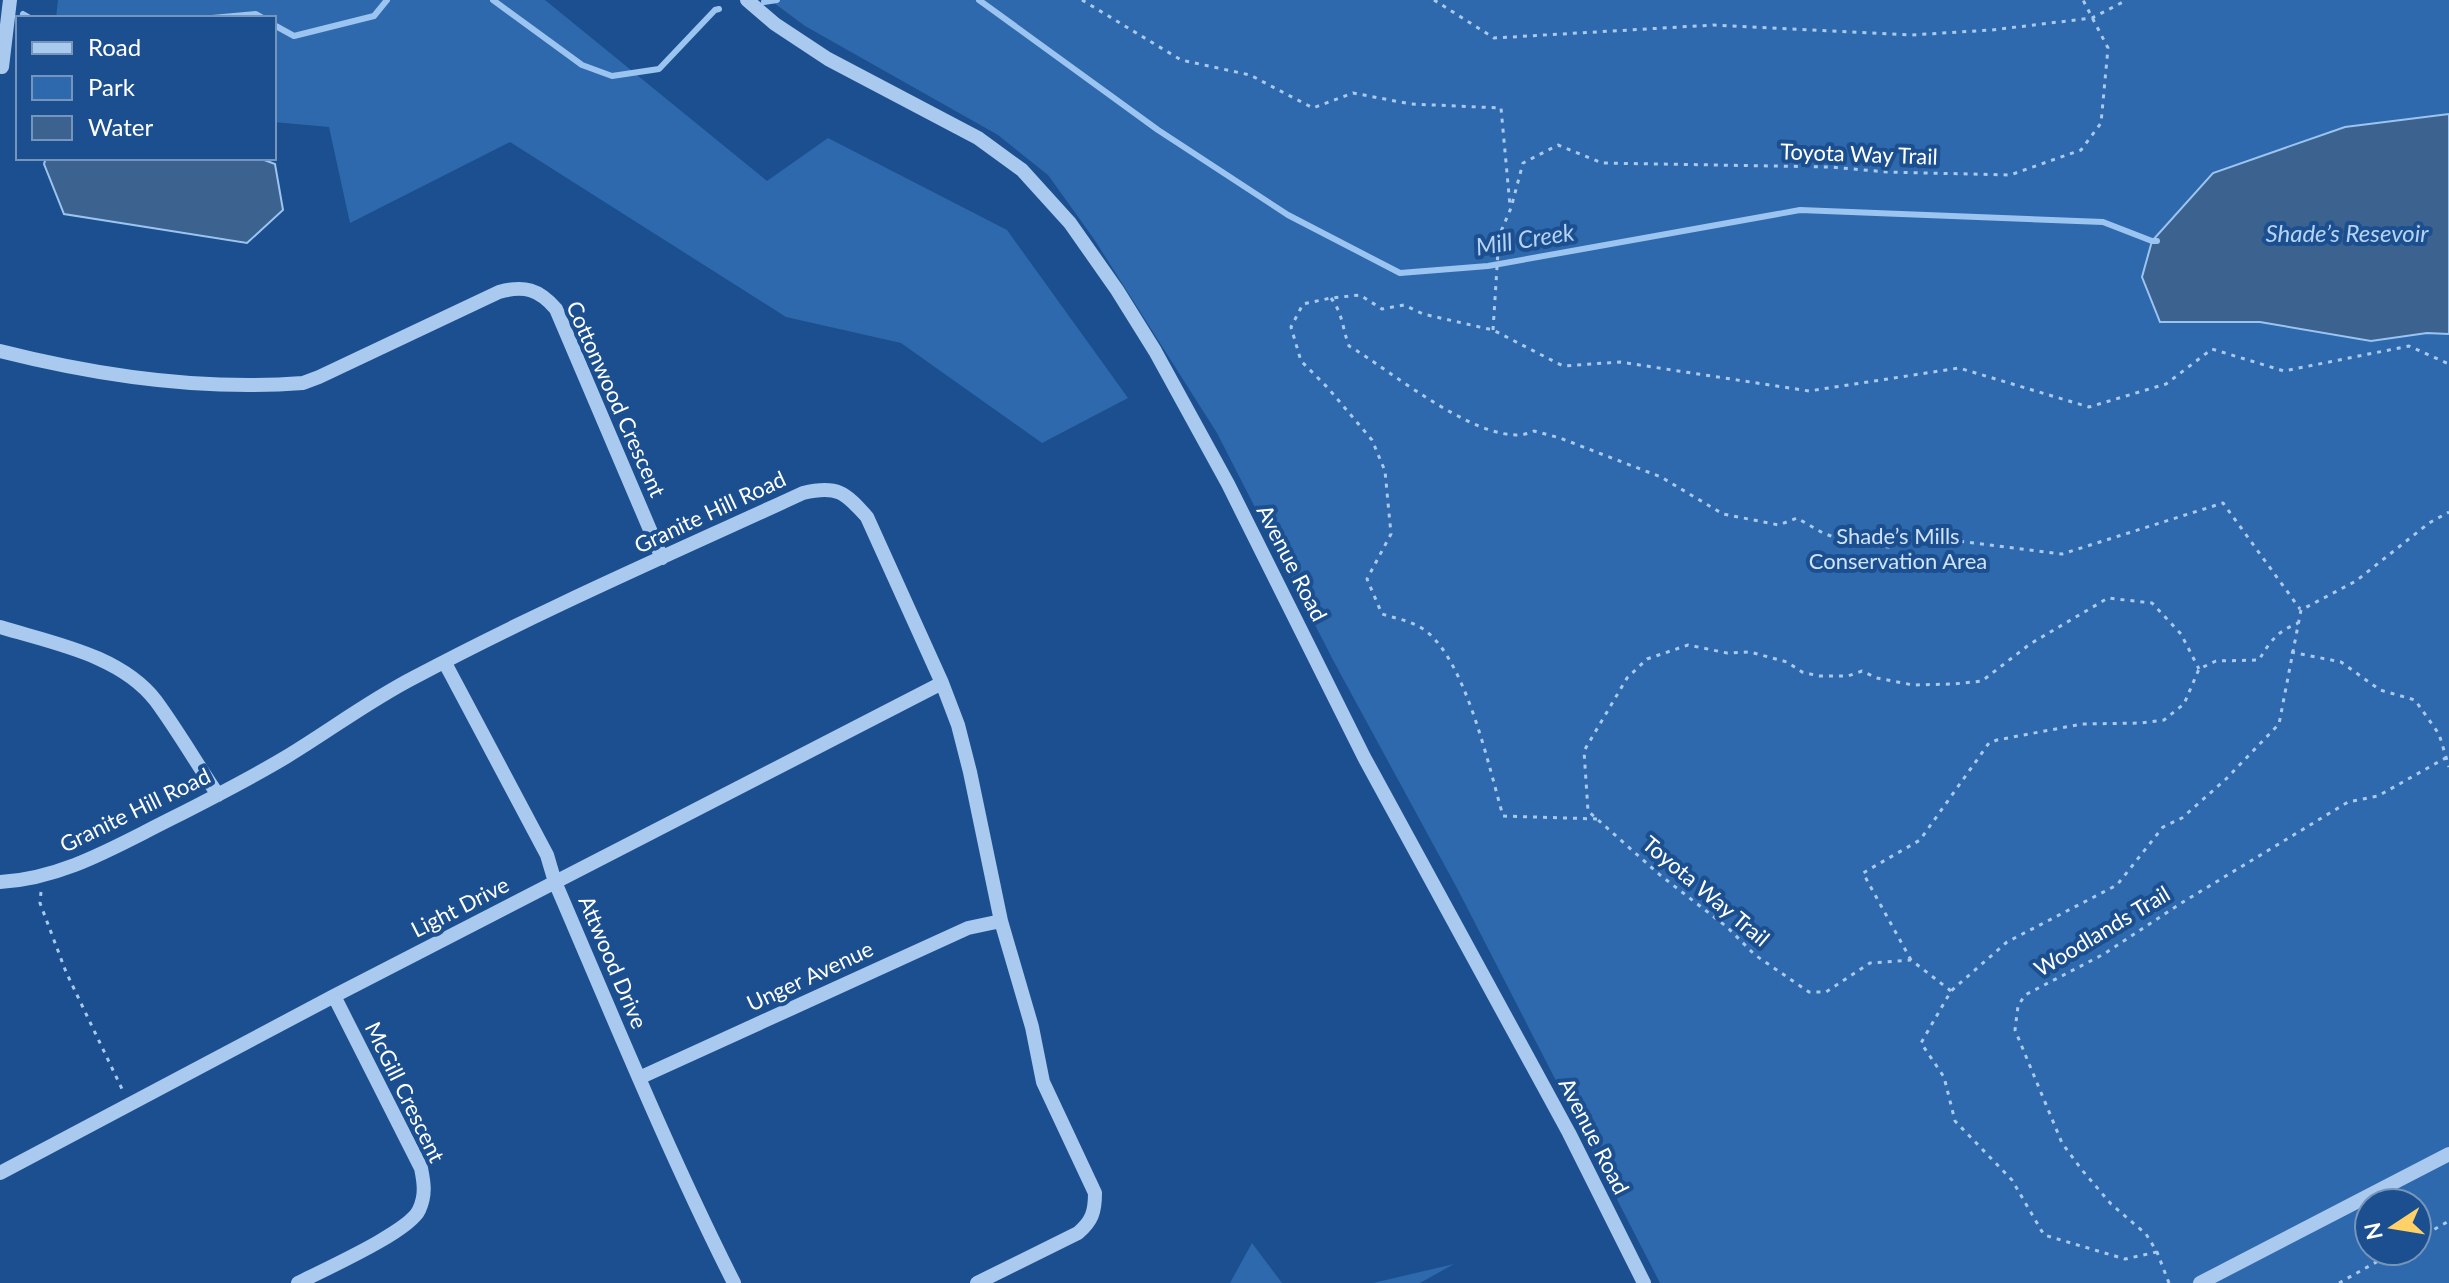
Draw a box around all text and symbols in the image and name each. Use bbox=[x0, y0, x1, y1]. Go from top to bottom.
legend bbox=[16, 16, 276, 160]
text: Road bbox=[88, 32, 141, 61]
text: Park bbox=[88, 72, 136, 101]
text: Water bbox=[88, 112, 153, 141]
street label: Toyota Way Trail bbox=[1780, 137, 1938, 170]
water label: Mill Creek bbox=[1473, 216, 1577, 261]
water label: Shade’s Resevoir bbox=[2265, 218, 2429, 247]
street label: Cottonwood Crescent bbox=[561, 297, 672, 501]
street label: Granite Hill Road bbox=[630, 465, 790, 558]
street label: Avenue Road bbox=[1252, 500, 1333, 626]
park label: Shade’s Mills Conservation Area bbox=[1809, 522, 1987, 574]
street label: Granite Hill Road bbox=[55, 761, 214, 858]
street label: Toyota Way Trail bbox=[1637, 830, 1775, 952]
street label: Light Drive bbox=[406, 870, 513, 943]
street label: Woodlands Trail bbox=[2029, 879, 2175, 982]
street label: Attwood Drive bbox=[573, 891, 654, 1032]
street label: Unger Avenue bbox=[742, 935, 877, 1017]
street label: McGill Crescent bbox=[360, 1017, 451, 1167]
street label: Avenue Road bbox=[1554, 1073, 1635, 1199]
north arrow bbox=[2353, 1187, 2433, 1267]
text: N bbox=[2358, 1220, 2388, 1242]

